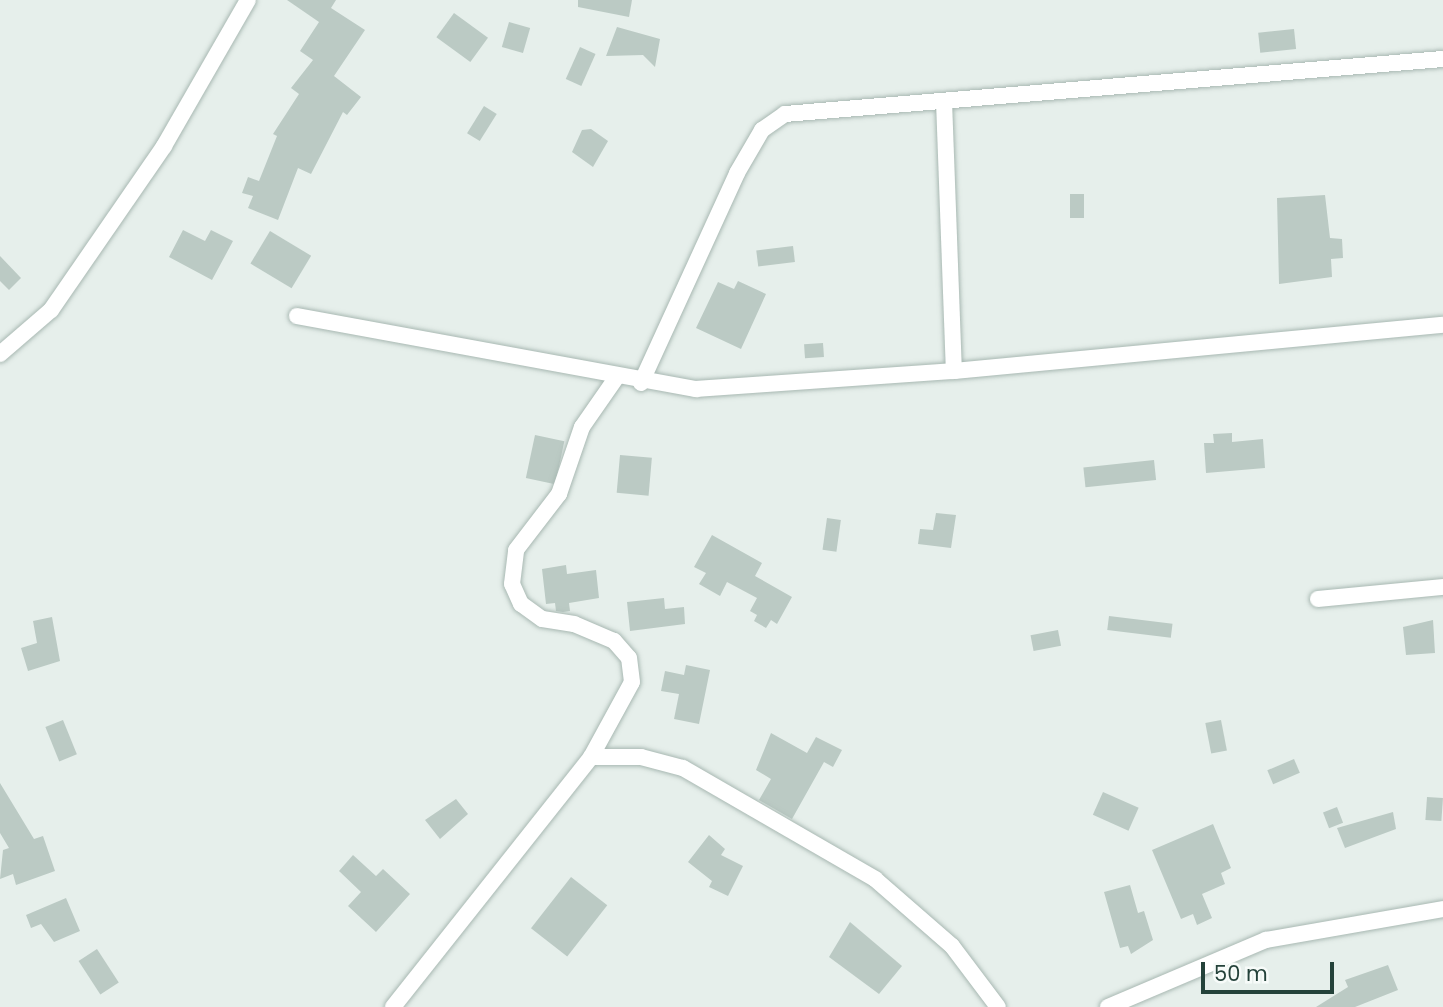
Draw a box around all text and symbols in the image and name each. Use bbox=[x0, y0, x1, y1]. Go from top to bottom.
scale bar bbox=[1205, 948, 1338, 992]
text: 50 m bbox=[1214, 959, 1268, 988]

